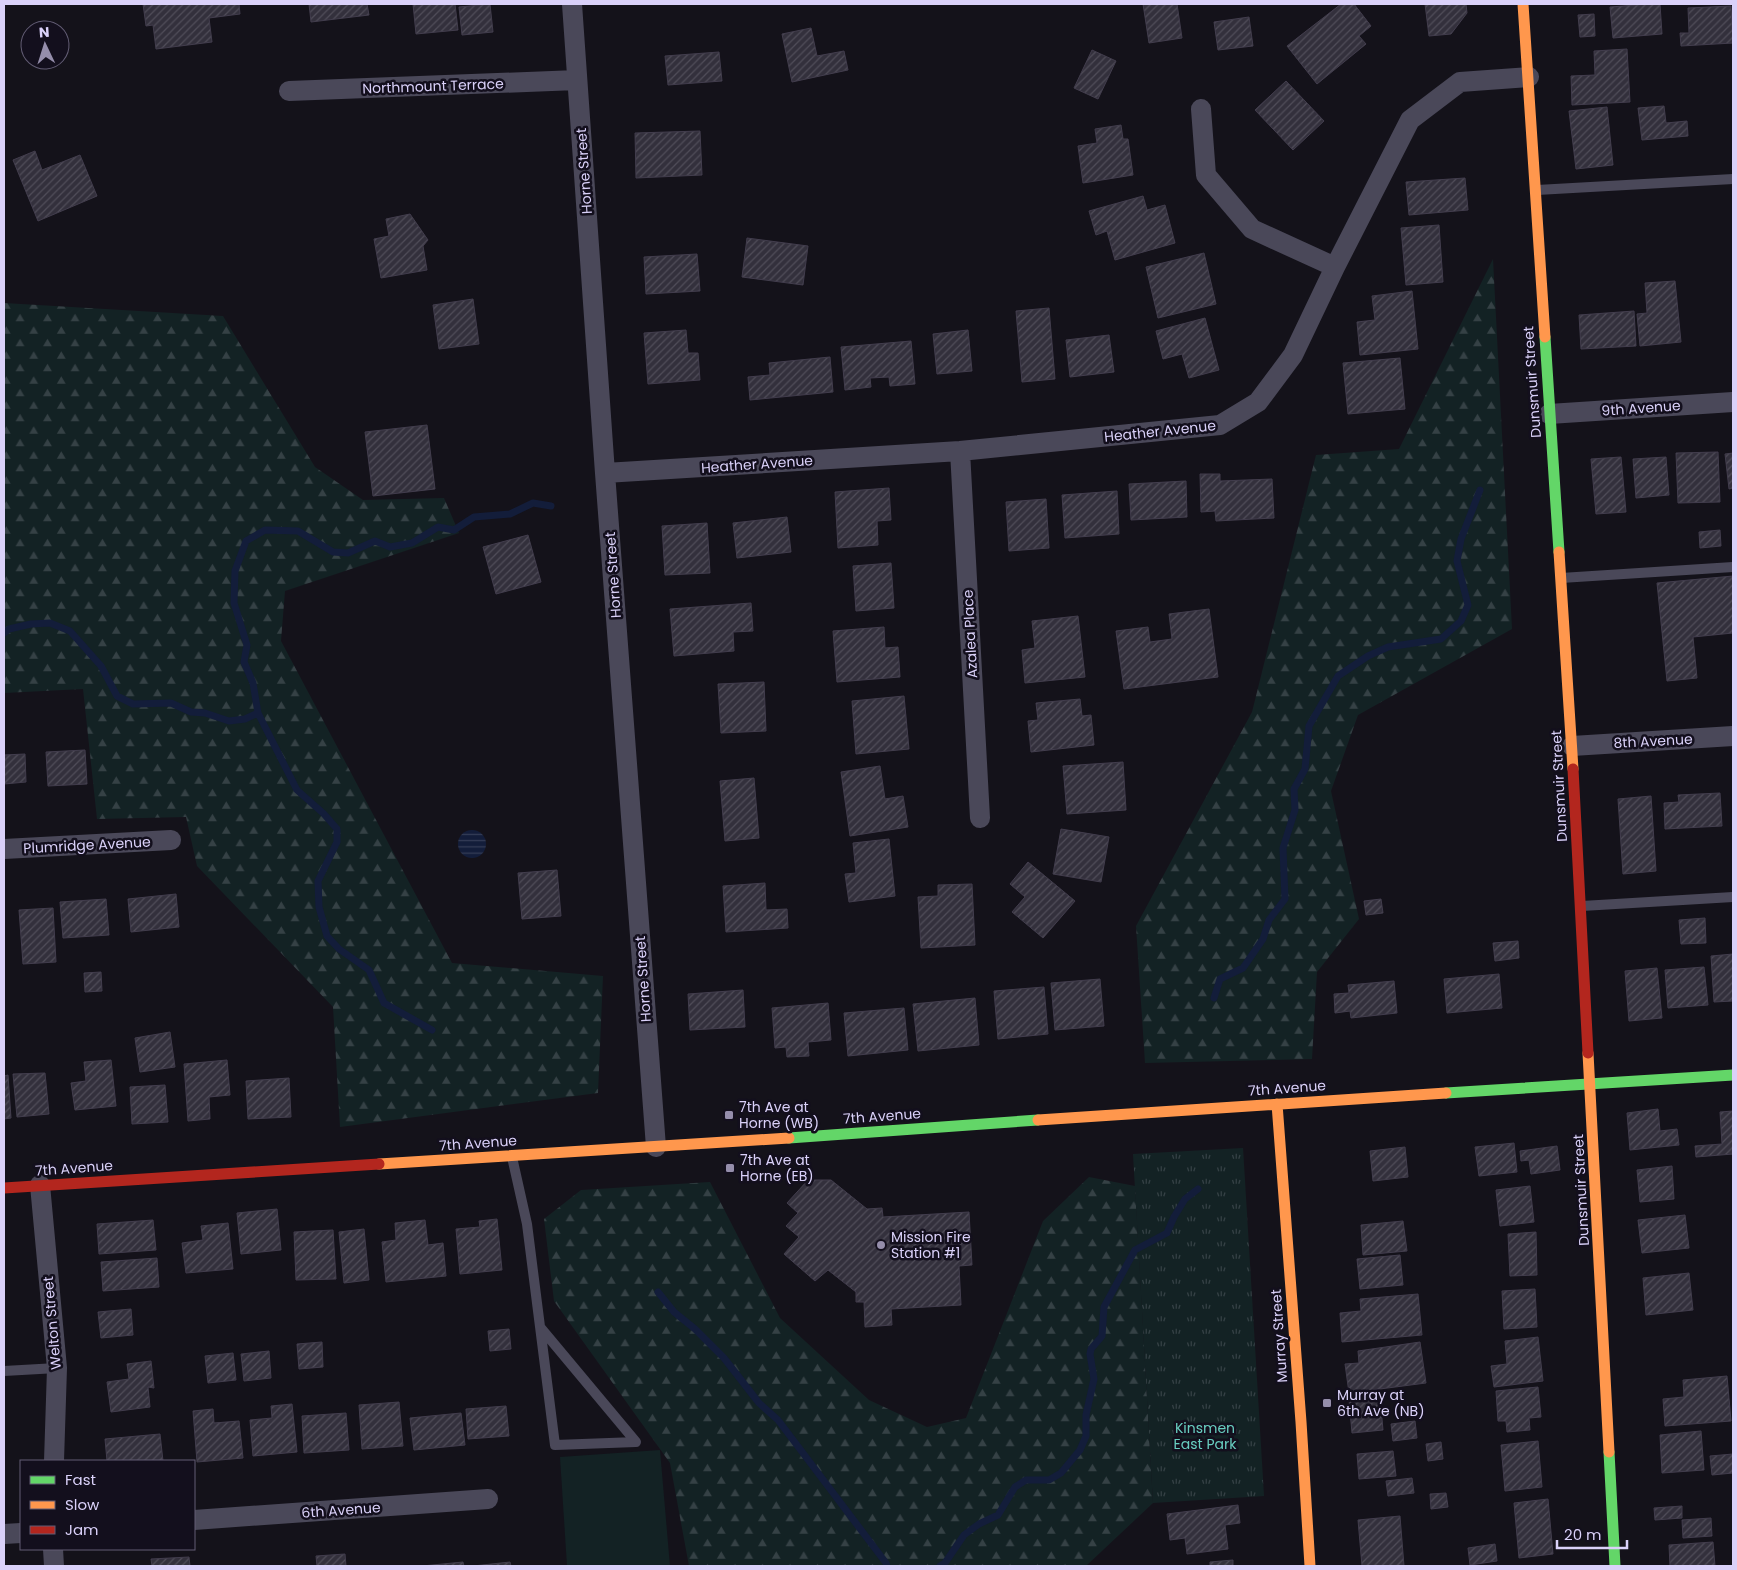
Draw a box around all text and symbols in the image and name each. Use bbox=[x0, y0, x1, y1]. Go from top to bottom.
north arrow bbox=[20, 20, 70, 70]
text: N bbox=[38, 22, 50, 42]
street label: Northmount Terrace bbox=[362, 74, 504, 98]
street label: Horne Street bbox=[571, 127, 597, 215]
street label: Dunsmuir Street bbox=[1518, 325, 1546, 439]
street label: 9th Avenue bbox=[1601, 395, 1682, 421]
street label: Heather Avenue bbox=[1103, 415, 1217, 447]
street label: Heather Avenue bbox=[700, 450, 814, 478]
street label: Horne Street bbox=[600, 531, 626, 619]
street label: Azalea Place bbox=[958, 589, 982, 679]
street label: 8th Avenue bbox=[1613, 729, 1693, 753]
street label: Dunsmuir Street bbox=[1546, 730, 1572, 842]
street label: Plumridge Avenue bbox=[23, 832, 152, 858]
street label: Horne Street bbox=[630, 935, 656, 1023]
street label: 7th Avenue bbox=[1247, 1075, 1327, 1101]
place label: 7th Ave at Horne (WB) bbox=[739, 1097, 819, 1133]
street label: 7th Avenue bbox=[842, 1103, 922, 1129]
marker: 7th Ave at Horne (WB) bbox=[723, 1109, 735, 1121]
street label: 7th Avenue bbox=[438, 1130, 518, 1156]
street label: Dunsmuir Street bbox=[1568, 1134, 1594, 1246]
place label: 7th Ave at Horne (EB) bbox=[740, 1150, 814, 1186]
street label: 7th Avenue bbox=[34, 1155, 114, 1181]
marker: 7th Ave at Horne (EB) bbox=[724, 1162, 736, 1174]
place label: Mission Fire Station #1 bbox=[891, 1227, 971, 1263]
marker: Mission Fire Station #1 bbox=[875, 1239, 887, 1251]
street label: Welton Street bbox=[38, 1276, 66, 1370]
street label: Murray Street bbox=[1266, 1289, 1292, 1383]
place label: Murray at 6th Ave (NB) bbox=[1337, 1385, 1425, 1421]
marker: Murray at 6th Ave (NB) bbox=[1321, 1397, 1333, 1409]
park label: Kinsmen East Park bbox=[1174, 1418, 1237, 1454]
legend bbox=[20, 1460, 195, 1550]
text: Fast bbox=[65, 1469, 96, 1490]
text: Slow bbox=[65, 1494, 100, 1515]
street label: 6th Avenue bbox=[301, 1497, 382, 1523]
scale bar bbox=[1557, 1518, 1627, 1550]
text: Jam bbox=[65, 1519, 99, 1540]
text: 20 m bbox=[1564, 1524, 1602, 1545]

